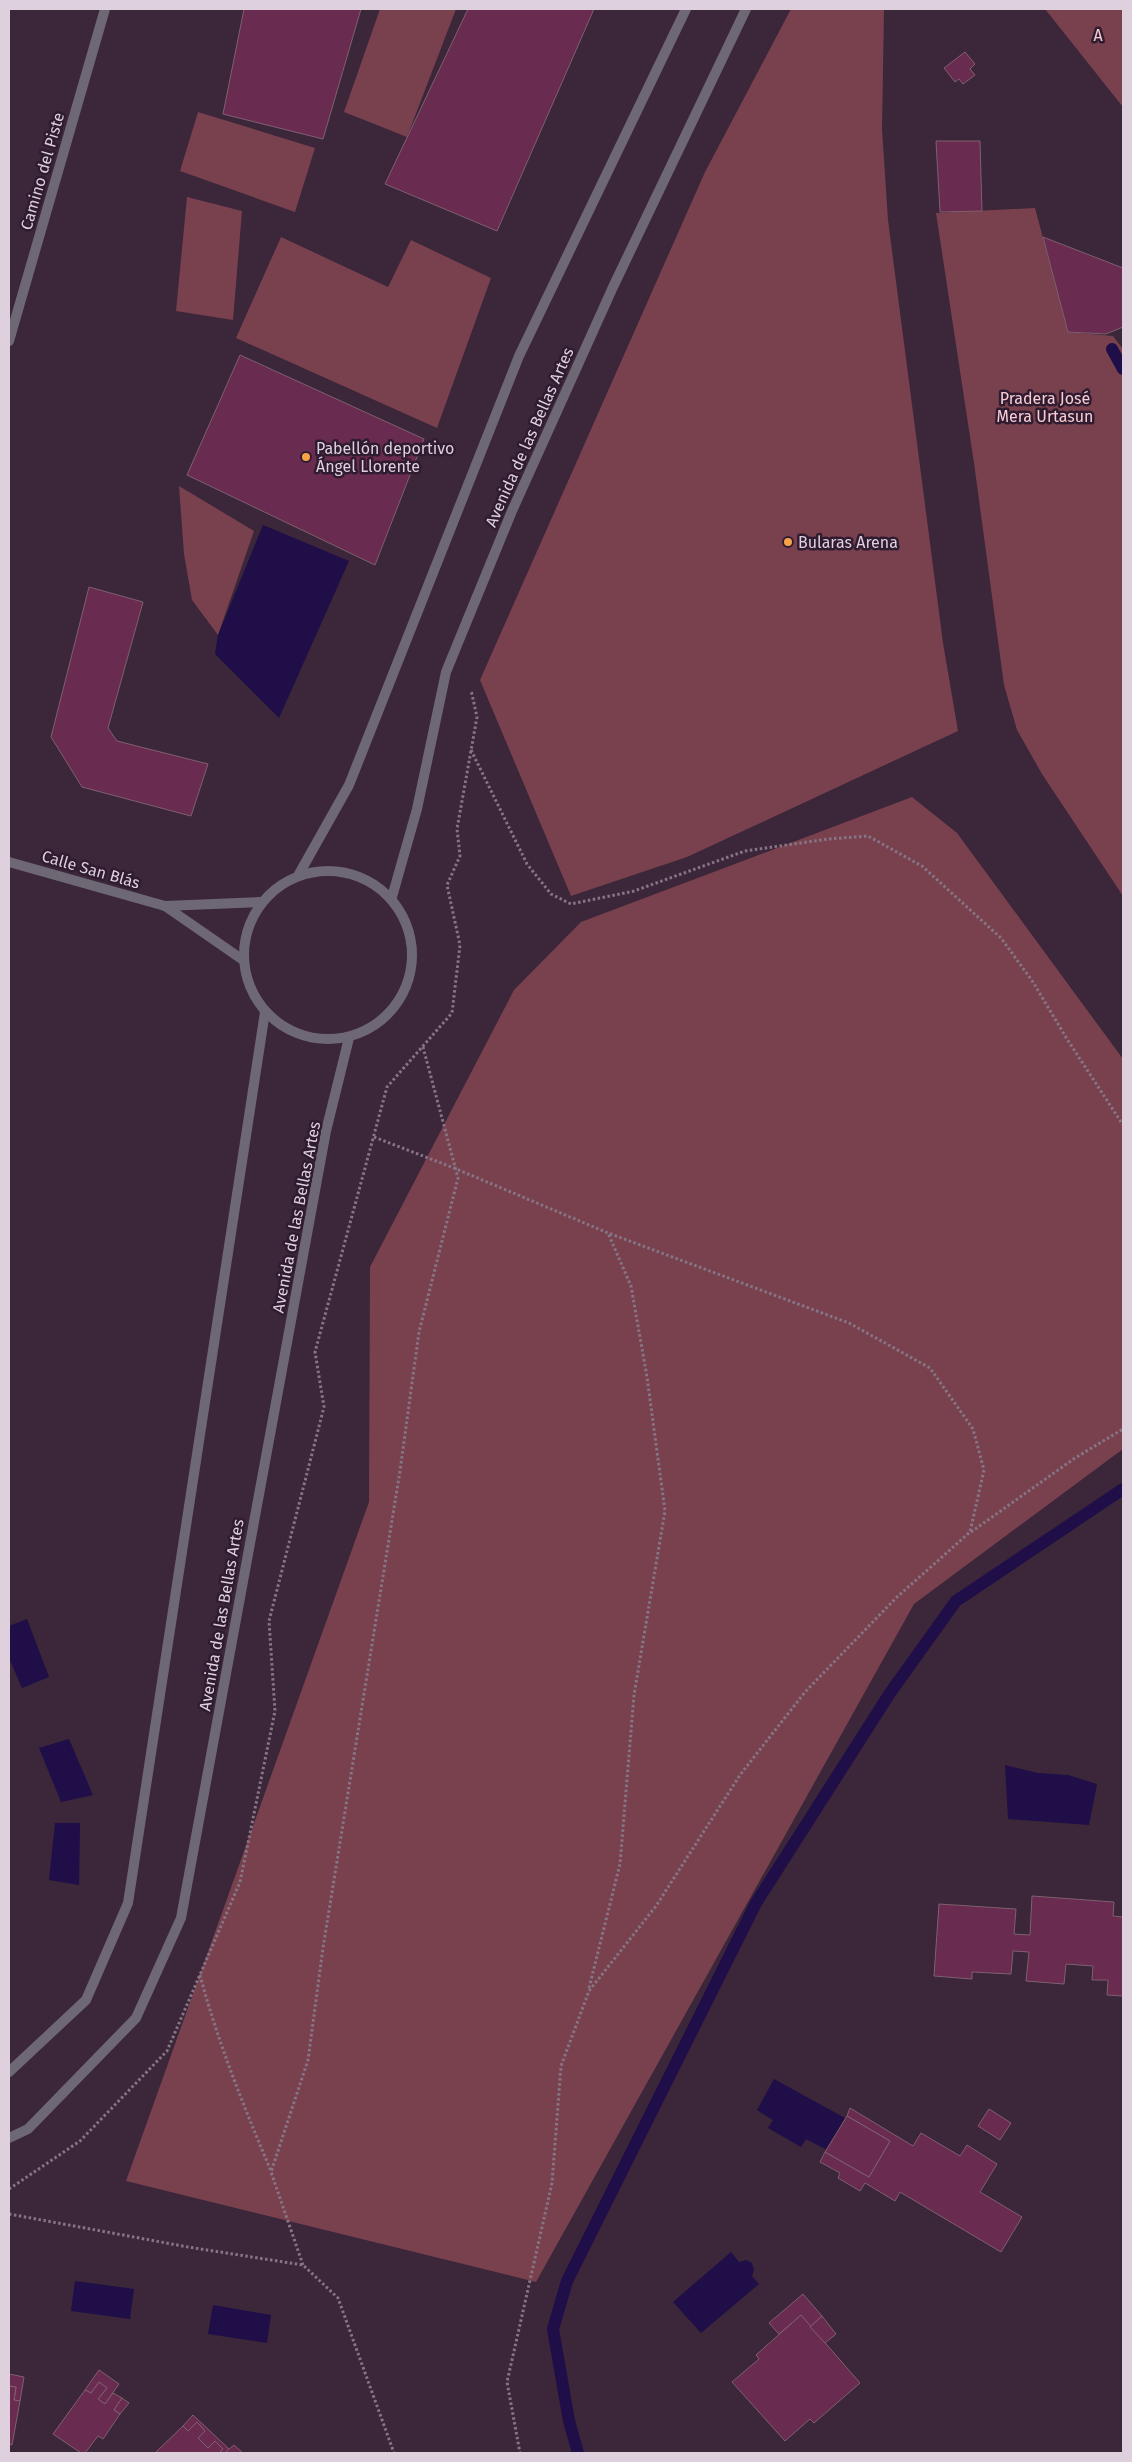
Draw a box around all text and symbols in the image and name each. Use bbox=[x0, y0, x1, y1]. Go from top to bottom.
park label: A bbox=[1093, 26, 1103, 45]
street label: Camino del Piste bbox=[17, 110, 68, 232]
street label: Avenida de las Bellas Artes bbox=[481, 344, 578, 530]
park label: Pradera José Mera Urtasun bbox=[997, 389, 1093, 426]
place label: Pabellón deportivo Ángel Llorente bbox=[316, 439, 454, 476]
marker: Pabellón deportivo Ángel Llorente bbox=[300, 451, 312, 463]
place label: Bularas Arena bbox=[798, 533, 898, 552]
marker: Bularas Arena bbox=[782, 536, 794, 548]
street label: Calle San Blás bbox=[40, 846, 142, 893]
street label: Avenida de las Bellas Artes bbox=[269, 1120, 324, 1314]
street label: Avenida de las Bellas Artes bbox=[195, 1518, 248, 1713]

